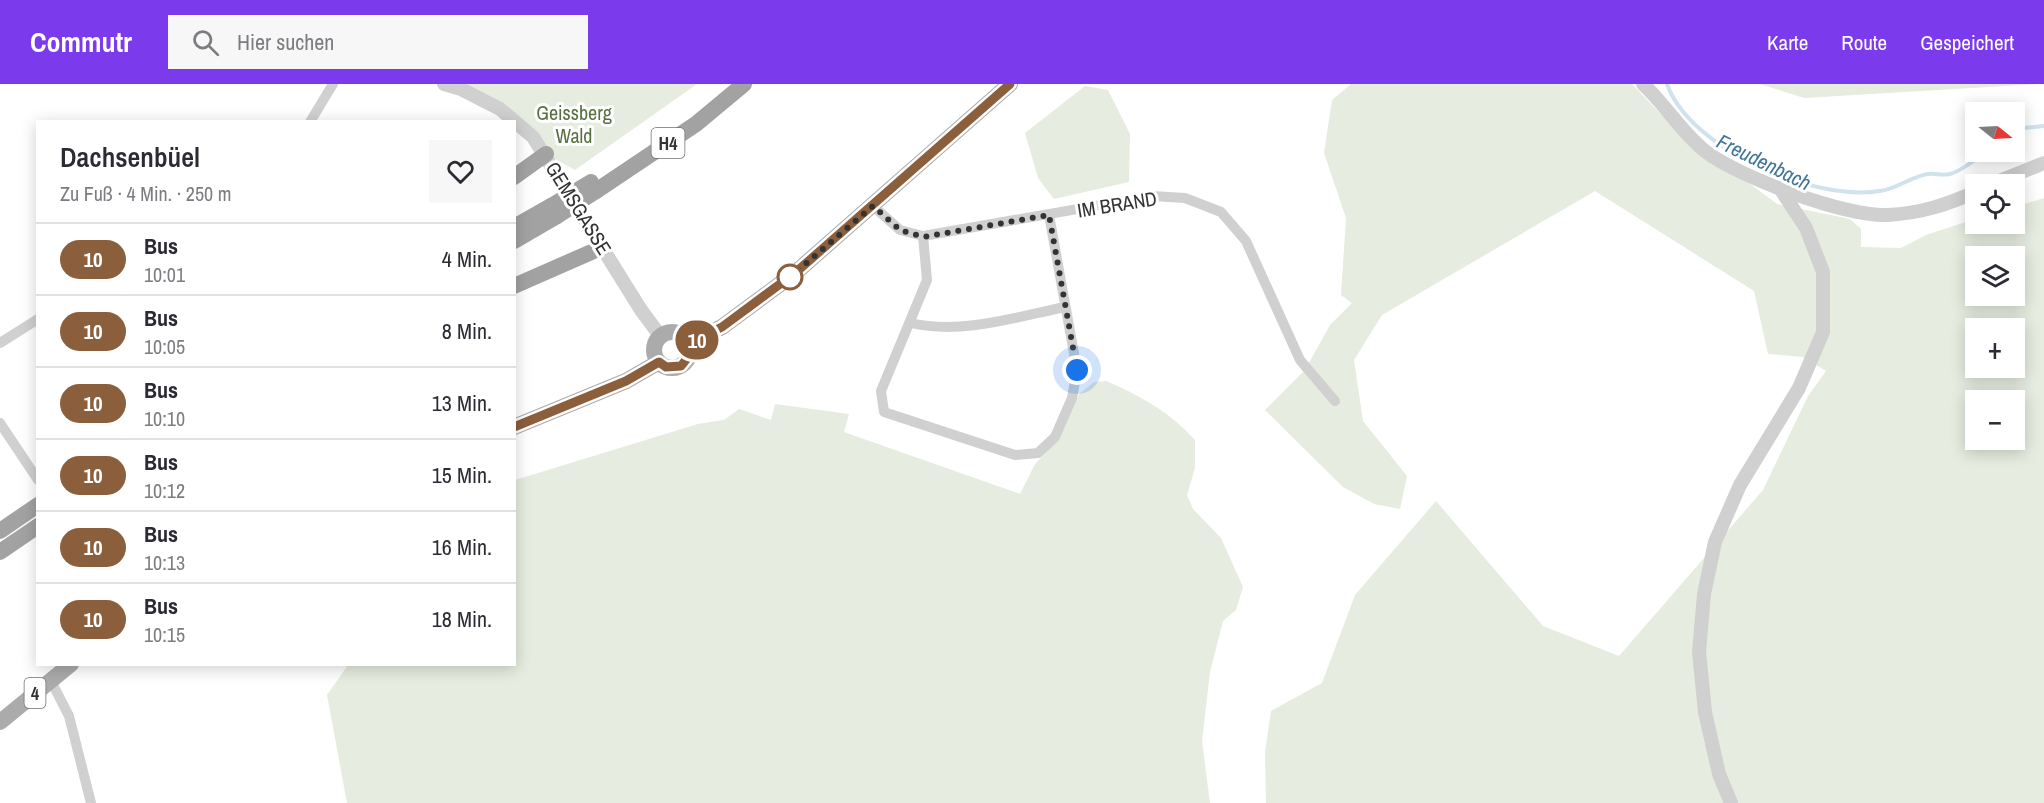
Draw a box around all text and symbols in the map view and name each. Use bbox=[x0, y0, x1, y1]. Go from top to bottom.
search box bbox=[168, 15, 588, 69]
text: Commutr bbox=[30, 23, 132, 61]
icon: search bbox=[189, 26, 222, 59]
text: Hier suchen bbox=[237, 27, 334, 57]
text: Karte bbox=[1767, 28, 1808, 57]
text: Route bbox=[1841, 28, 1887, 57]
text: Gespeichert bbox=[1920, 28, 2014, 57]
park label: Geissberg Wald bbox=[536, 99, 612, 149]
north arrow bbox=[1965, 102, 2025, 162]
map controls bbox=[1965, 102, 2025, 450]
water label: Freudenbach bbox=[1712, 127, 1816, 197]
road number: H4 bbox=[652, 128, 684, 158]
text: Dachsenbüel bbox=[60, 138, 200, 176]
button: heart bbox=[429, 140, 492, 203]
street label: GEMSGASSE bbox=[540, 156, 618, 260]
button: locate bbox=[1965, 174, 2025, 234]
text: Zu Fuß · 4 Min. · 250 m bbox=[60, 180, 231, 207]
street label: IM BRAND bbox=[1075, 184, 1159, 224]
text: Bus bbox=[144, 231, 178, 261]
text: 4 Min. bbox=[442, 244, 492, 274]
text: 10 bbox=[83, 245, 103, 274]
button: layers bbox=[1965, 246, 2025, 306]
text: 10:01 bbox=[144, 261, 185, 288]
unlabelled marker bbox=[777, 264, 803, 290]
text: Bus bbox=[144, 303, 178, 333]
text: 8 Min. bbox=[442, 316, 492, 346]
text: 10 bbox=[83, 317, 103, 346]
button: + bbox=[1965, 318, 2025, 378]
line badge: 10 bbox=[670, 320, 724, 360]
text: 10 bbox=[687, 326, 707, 355]
text: 10:05 bbox=[144, 333, 185, 360]
your location bbox=[1062, 355, 1092, 385]
text: Bus bbox=[144, 375, 178, 405]
text: 13 Min. bbox=[432, 388, 492, 418]
text: 10 bbox=[83, 389, 103, 418]
button: − bbox=[1965, 390, 2025, 450]
text: 10:10 bbox=[144, 405, 185, 432]
text: Bus bbox=[144, 447, 178, 477]
text: 15 Min. bbox=[432, 460, 492, 490]
text: 10 bbox=[83, 461, 103, 490]
text: 10:12 bbox=[144, 477, 185, 504]
text: Bus bbox=[144, 519, 178, 549]
text: 16 Min. bbox=[432, 532, 492, 562]
text: 10 bbox=[83, 533, 103, 562]
text: 10:13 bbox=[144, 549, 185, 576]
text: Bus bbox=[144, 591, 178, 621]
text: 18 Min. bbox=[432, 604, 492, 634]
text: 10 bbox=[83, 605, 103, 634]
text: 10:15 bbox=[144, 621, 185, 648]
road number: 4 bbox=[24, 678, 46, 708]

